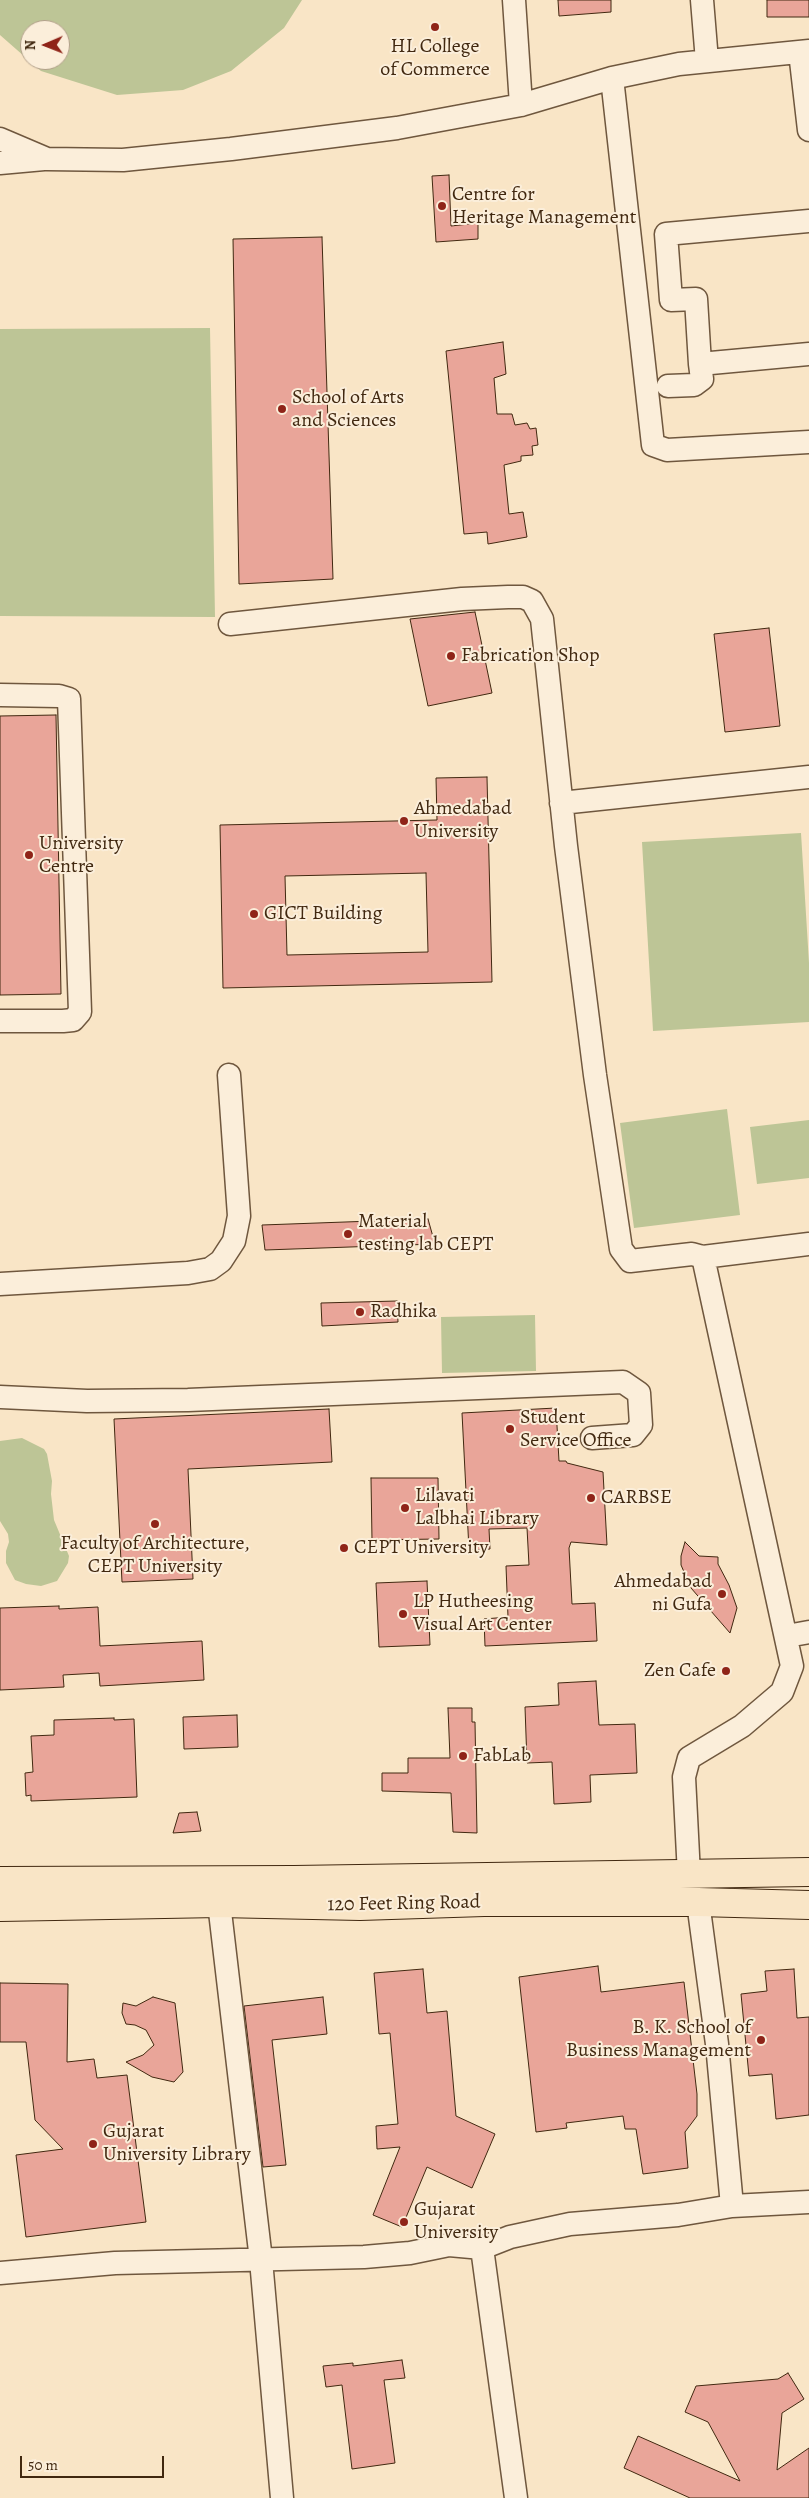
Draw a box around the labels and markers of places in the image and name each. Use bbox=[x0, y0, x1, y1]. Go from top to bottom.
marker: HL College of Commerce bbox=[429, 21, 441, 33]
place label: HL College of Commerce bbox=[380, 35, 490, 82]
place label: Centre for Heritage Management bbox=[452, 183, 636, 230]
marker: Centre for Heritage Management bbox=[436, 200, 448, 212]
place label: School of Arts and Sciences bbox=[292, 386, 404, 433]
marker: School of Arts and Sciences bbox=[276, 403, 288, 415]
place label: Fabrication Shop bbox=[461, 644, 599, 668]
marker: Fabrication Shop bbox=[445, 650, 457, 662]
place label: Ahmedabad University bbox=[414, 797, 512, 844]
marker: Ahmedabad University bbox=[398, 815, 410, 827]
place label: University Centre bbox=[39, 832, 123, 879]
marker: University Centre bbox=[23, 849, 35, 861]
place label: GICT Building bbox=[264, 902, 383, 926]
marker: GICT Building bbox=[248, 908, 260, 920]
place label: Material testing lab CEPT bbox=[358, 1210, 493, 1257]
marker: Material testing lab CEPT bbox=[342, 1228, 354, 1240]
place label: Radhika bbox=[370, 1300, 437, 1324]
marker: Radhika bbox=[354, 1306, 366, 1318]
place label: Student Service Office bbox=[520, 1406, 631, 1453]
marker: Student Service Office bbox=[504, 1423, 516, 1435]
place label: Lilavati Lalbhai Library bbox=[415, 1484, 539, 1531]
place label: CARBSE bbox=[601, 1486, 672, 1510]
marker: CARBSE bbox=[585, 1492, 597, 1504]
marker: Lilavati Lalbhai Library bbox=[399, 1502, 411, 1514]
marker: Faculty of Architecture, CEPT University bbox=[149, 1518, 161, 1530]
place label: Faculty of Architecture, CEPT University bbox=[60, 1532, 250, 1579]
place label: CEPT University bbox=[354, 1536, 488, 1560]
marker: CEPT University bbox=[338, 1542, 350, 1554]
place label: Ahmedabad ni Gufa bbox=[614, 1570, 712, 1617]
marker: Ahmedabad ni Gufa bbox=[716, 1588, 728, 1600]
place label: LP Hutheesing Visual Art Center bbox=[413, 1590, 552, 1637]
marker: LP Hutheesing Visual Art Center bbox=[397, 1608, 409, 1620]
place label: Zen Cafe bbox=[644, 1659, 716, 1683]
marker: Zen Cafe bbox=[720, 1665, 732, 1677]
place label: FabLab bbox=[473, 1744, 531, 1768]
marker: FabLab bbox=[457, 1750, 469, 1762]
place label: B. K. School of Business Management bbox=[566, 2016, 751, 2063]
marker: B. K. School of Business Management bbox=[755, 2034, 767, 2046]
place label: Gujarat University Library bbox=[103, 2120, 251, 2167]
marker: Gujarat University Library bbox=[87, 2138, 99, 2150]
place label: Gujarat University bbox=[414, 2198, 498, 2245]
marker: Gujarat University bbox=[398, 2216, 410, 2228]

